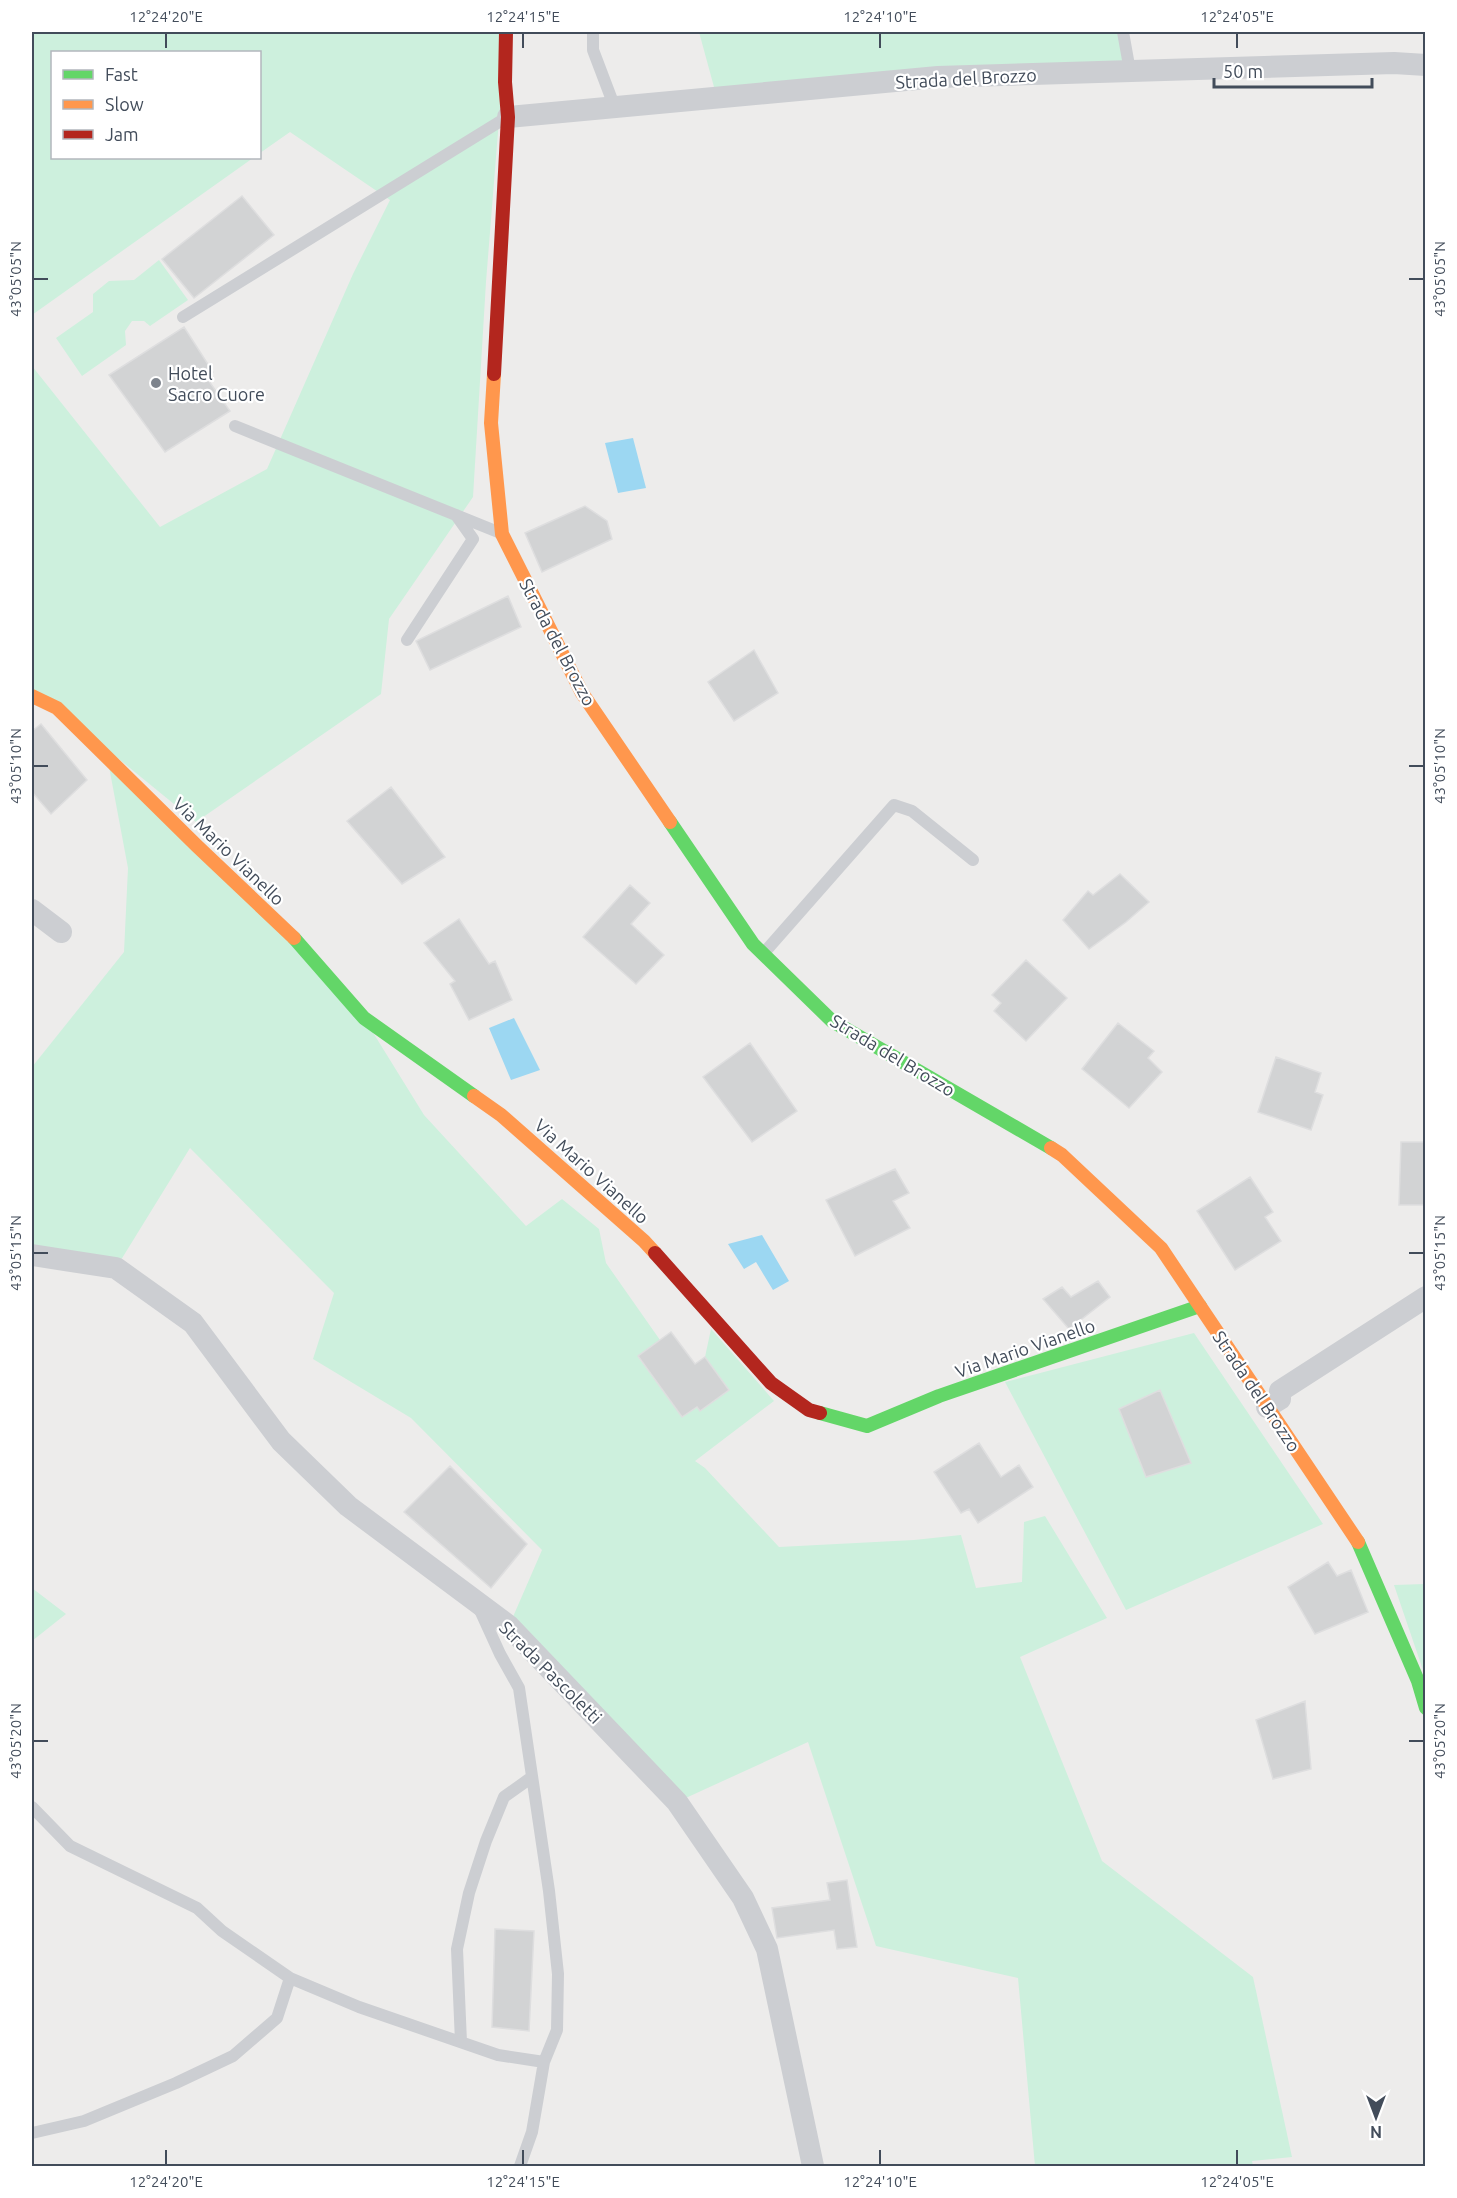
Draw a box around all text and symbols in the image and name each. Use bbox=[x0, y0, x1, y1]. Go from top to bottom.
text: 12°24'20"E bbox=[129, 8, 203, 25]
text: 12°24'15"E bbox=[486, 8, 560, 25]
text: 12°24'10"E bbox=[843, 8, 917, 25]
text: 12°24'05"E bbox=[1200, 8, 1274, 25]
legend bbox=[51, 51, 261, 159]
scale bar bbox=[1214, 51, 1372, 89]
text: 50 m bbox=[1223, 61, 1263, 81]
text: Fast bbox=[105, 64, 138, 84]
street label: Strada del Brozzo bbox=[895, 64, 1037, 92]
text: Slow bbox=[105, 94, 144, 114]
text: Jam bbox=[105, 124, 139, 144]
text: 43°05'05"N bbox=[7, 241, 24, 317]
text: 43°05'05"N bbox=[1431, 241, 1448, 317]
place label: Hotel Sacro Cuore bbox=[168, 363, 265, 404]
marker: Hotel Sacro Cuore bbox=[149, 376, 163, 390]
street label: Strada del Brozzo bbox=[516, 575, 600, 709]
text: 43°05'10"N bbox=[7, 728, 24, 804]
text: 43°05'10"N bbox=[1431, 728, 1448, 804]
street label: Via Mario Vianello bbox=[169, 793, 289, 909]
street label: Strada del Brozzo bbox=[827, 1010, 959, 1100]
street label: Via Mario Vianello bbox=[531, 1115, 653, 1227]
text: 43°05'15"N bbox=[7, 1215, 24, 1291]
text: 43°05'15"N bbox=[1431, 1215, 1448, 1291]
street label: Via Mario Vianello bbox=[953, 1315, 1097, 1381]
street label: Strada del Brozzo bbox=[1209, 1327, 1305, 1455]
street label: Strada Pascoletti bbox=[496, 1617, 606, 1727]
text: 43°05'20"N bbox=[7, 1703, 24, 1779]
text: 43°05'20"N bbox=[1431, 1703, 1448, 1779]
north arrow bbox=[1346, 2087, 1406, 2147]
text: N bbox=[1370, 2123, 1382, 2141]
text: 12°24'20"E bbox=[129, 2173, 203, 2190]
text: 12°24'15"E bbox=[486, 2173, 560, 2190]
text: 12°24'10"E bbox=[843, 2173, 917, 2190]
text: 12°24'05"E bbox=[1200, 2173, 1274, 2190]

